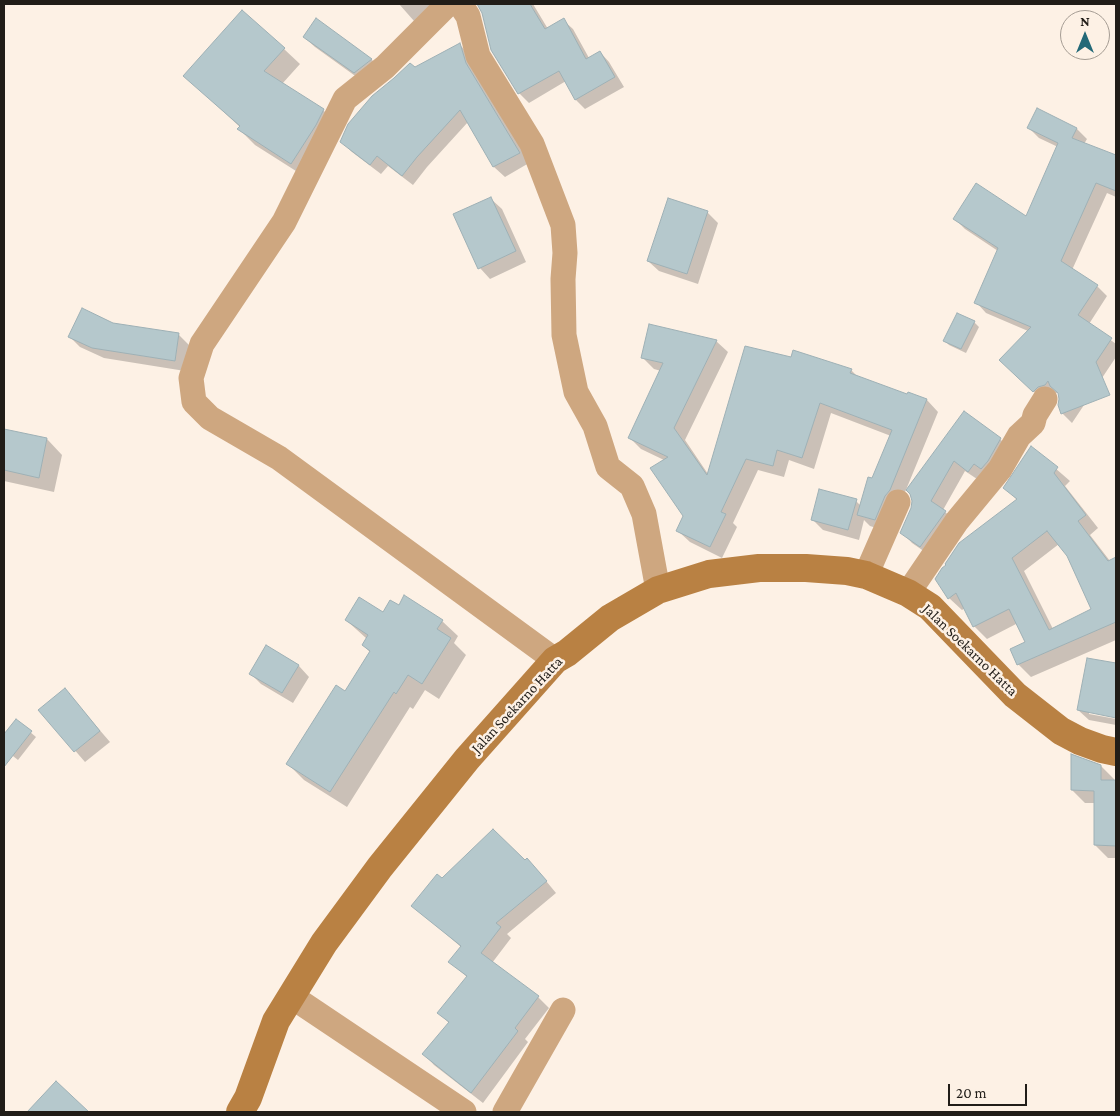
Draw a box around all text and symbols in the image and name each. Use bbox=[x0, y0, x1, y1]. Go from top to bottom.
north arrow bbox=[1060, 10, 1110, 60]
text: N bbox=[1080, 13, 1090, 29]
street label: Jalan Soekarno Hatta bbox=[919, 600, 1021, 700]
street label: Jalan Soekarno Hatta bbox=[468, 653, 566, 757]
scale bar bbox=[950, 1074, 1029, 1106]
text: 20 m bbox=[956, 1085, 987, 1101]

